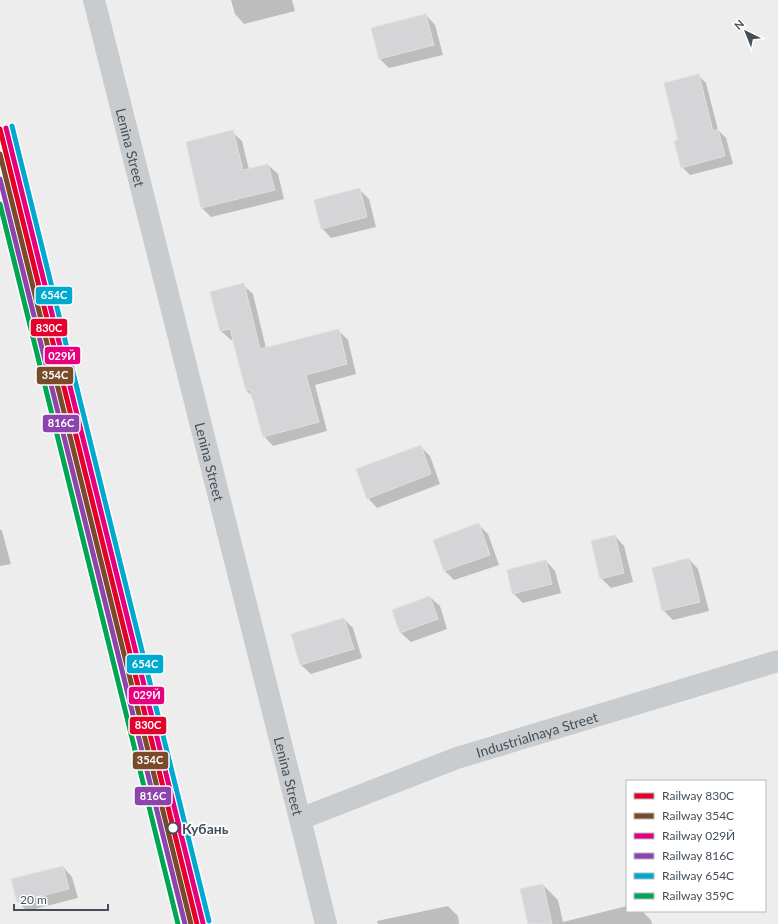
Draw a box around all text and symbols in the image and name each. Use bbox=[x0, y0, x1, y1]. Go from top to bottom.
north arrow bbox=[726, 12, 766, 52]
text: N bbox=[731, 17, 746, 32]
street label: Lenina Street bbox=[113, 106, 149, 189]
line badge: 654С bbox=[35, 286, 73, 305]
text: 654С bbox=[41, 288, 68, 301]
line badge: 830С bbox=[30, 318, 68, 337]
text: 830С bbox=[36, 321, 63, 334]
line badge: 029Й bbox=[44, 346, 81, 365]
text: 029Й bbox=[48, 349, 76, 362]
line badge: 354С bbox=[36, 366, 74, 385]
text: 354С bbox=[42, 368, 69, 381]
line badge: 816С bbox=[42, 414, 80, 433]
text: 816С bbox=[48, 416, 75, 429]
street label: Lenina Street bbox=[192, 420, 228, 503]
line badge: 654С bbox=[126, 654, 164, 674]
text: 654С bbox=[132, 657, 159, 670]
line badge: 029Й bbox=[128, 686, 165, 705]
text: 029Й bbox=[133, 688, 161, 701]
street label: Industrialnaya Street bbox=[474, 707, 600, 760]
line badge: 830С bbox=[129, 716, 167, 735]
text: 830С bbox=[135, 718, 162, 731]
street label: Lenina Street bbox=[271, 735, 307, 817]
line badge: 354С bbox=[132, 751, 169, 770]
text: 354С bbox=[137, 753, 164, 766]
legend bbox=[626, 780, 766, 912]
line badge: 816С bbox=[134, 786, 172, 806]
text: Railway 830С bbox=[662, 788, 734, 803]
text: 816С bbox=[140, 789, 167, 802]
text: Railway 354С bbox=[662, 808, 734, 823]
place label: Кубань bbox=[182, 820, 229, 837]
marker: Кубань bbox=[166, 821, 180, 835]
text: Railway 029Й bbox=[662, 828, 735, 843]
text: Railway 816С bbox=[662, 848, 734, 863]
text: Railway 654С bbox=[662, 868, 734, 883]
scale bar bbox=[14, 886, 108, 912]
text: Railway 359С bbox=[662, 888, 734, 903]
text: 20 m bbox=[20, 892, 47, 907]

